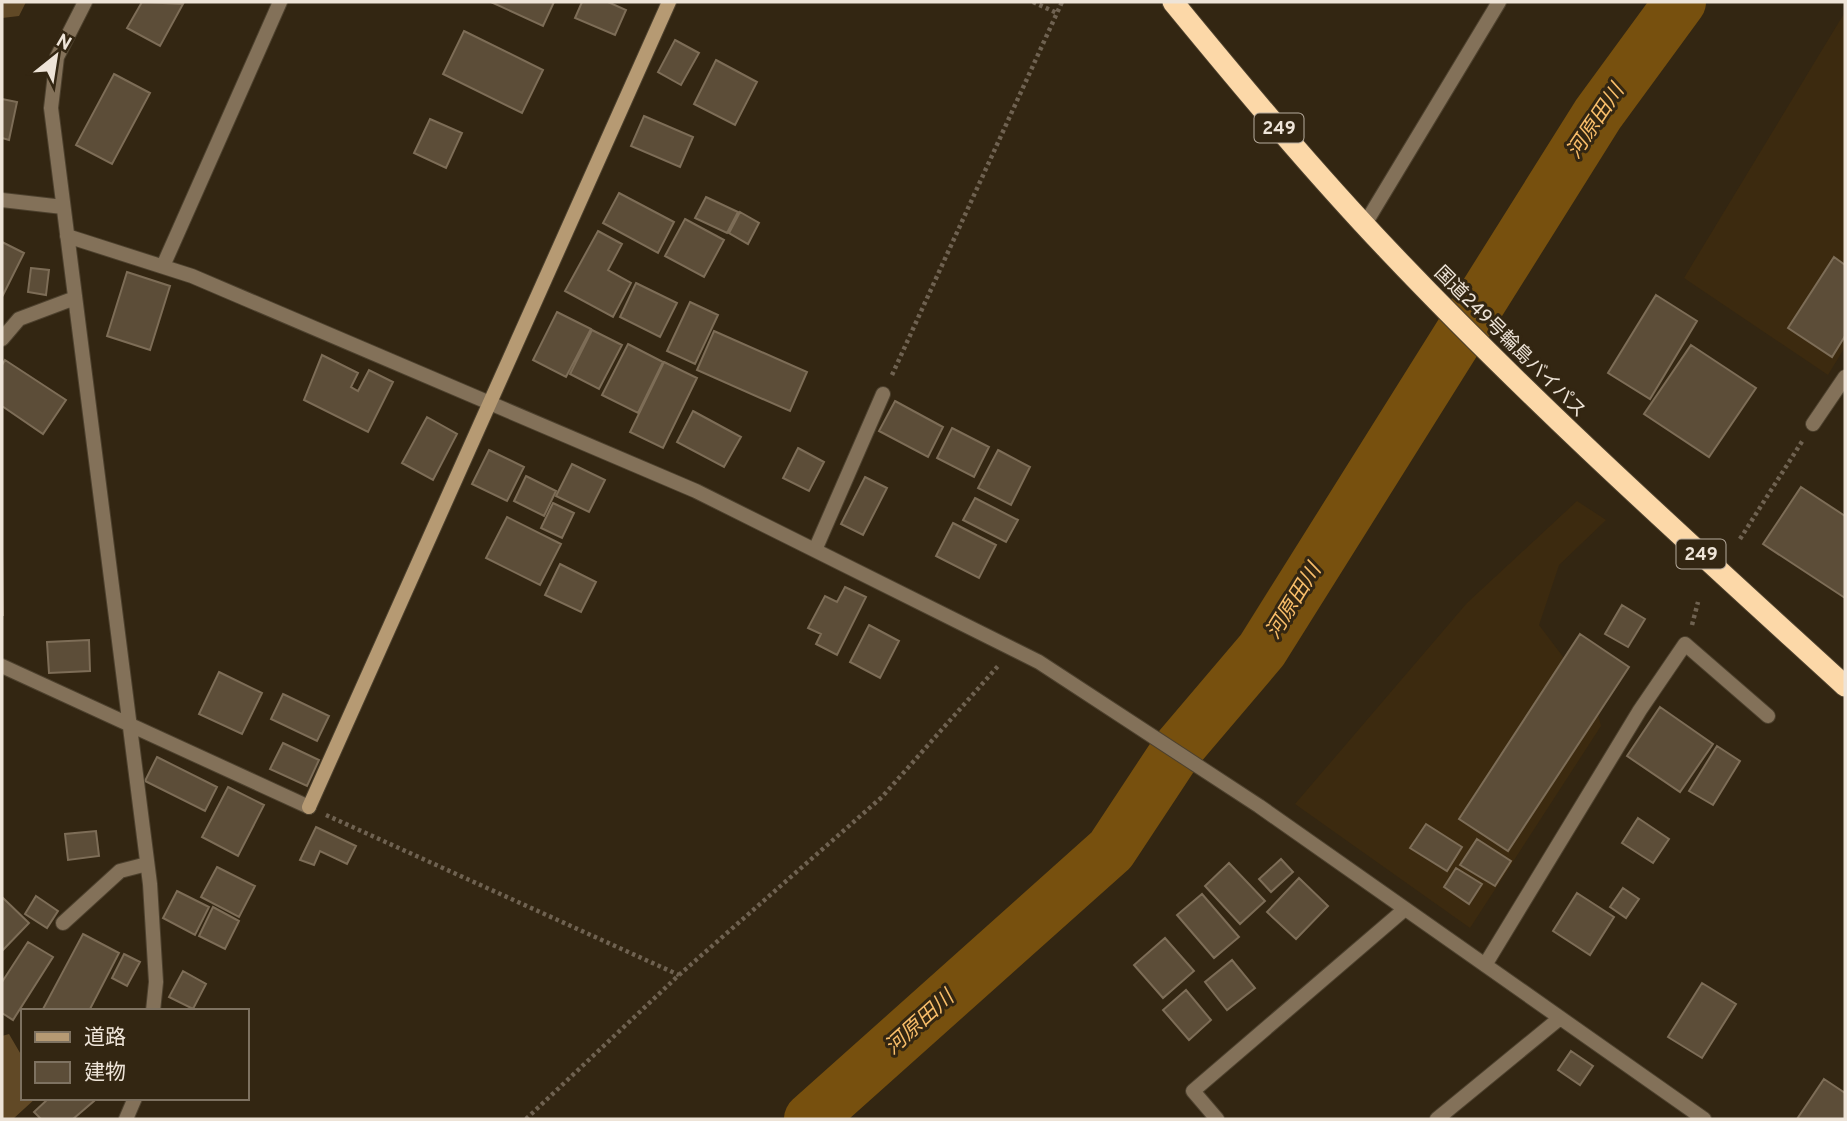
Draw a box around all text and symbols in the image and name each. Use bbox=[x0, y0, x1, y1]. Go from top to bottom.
north arrow bbox=[21, 21, 91, 91]
text: N bbox=[52, 29, 75, 57]
water label: 河原田川 bbox=[1562, 78, 1632, 164]
road number: 249 bbox=[1254, 113, 1304, 142]
street label: 国道249号輪島バイパス bbox=[1429, 261, 1591, 423]
road number: 249 bbox=[1676, 540, 1726, 568]
water label: 河原田川 bbox=[1261, 557, 1329, 645]
water label: 河原田川 bbox=[880, 984, 962, 1061]
legend bbox=[21, 1009, 248, 1100]
text: 道路 bbox=[84, 1025, 126, 1052]
text: 建物 bbox=[84, 1060, 126, 1087]

